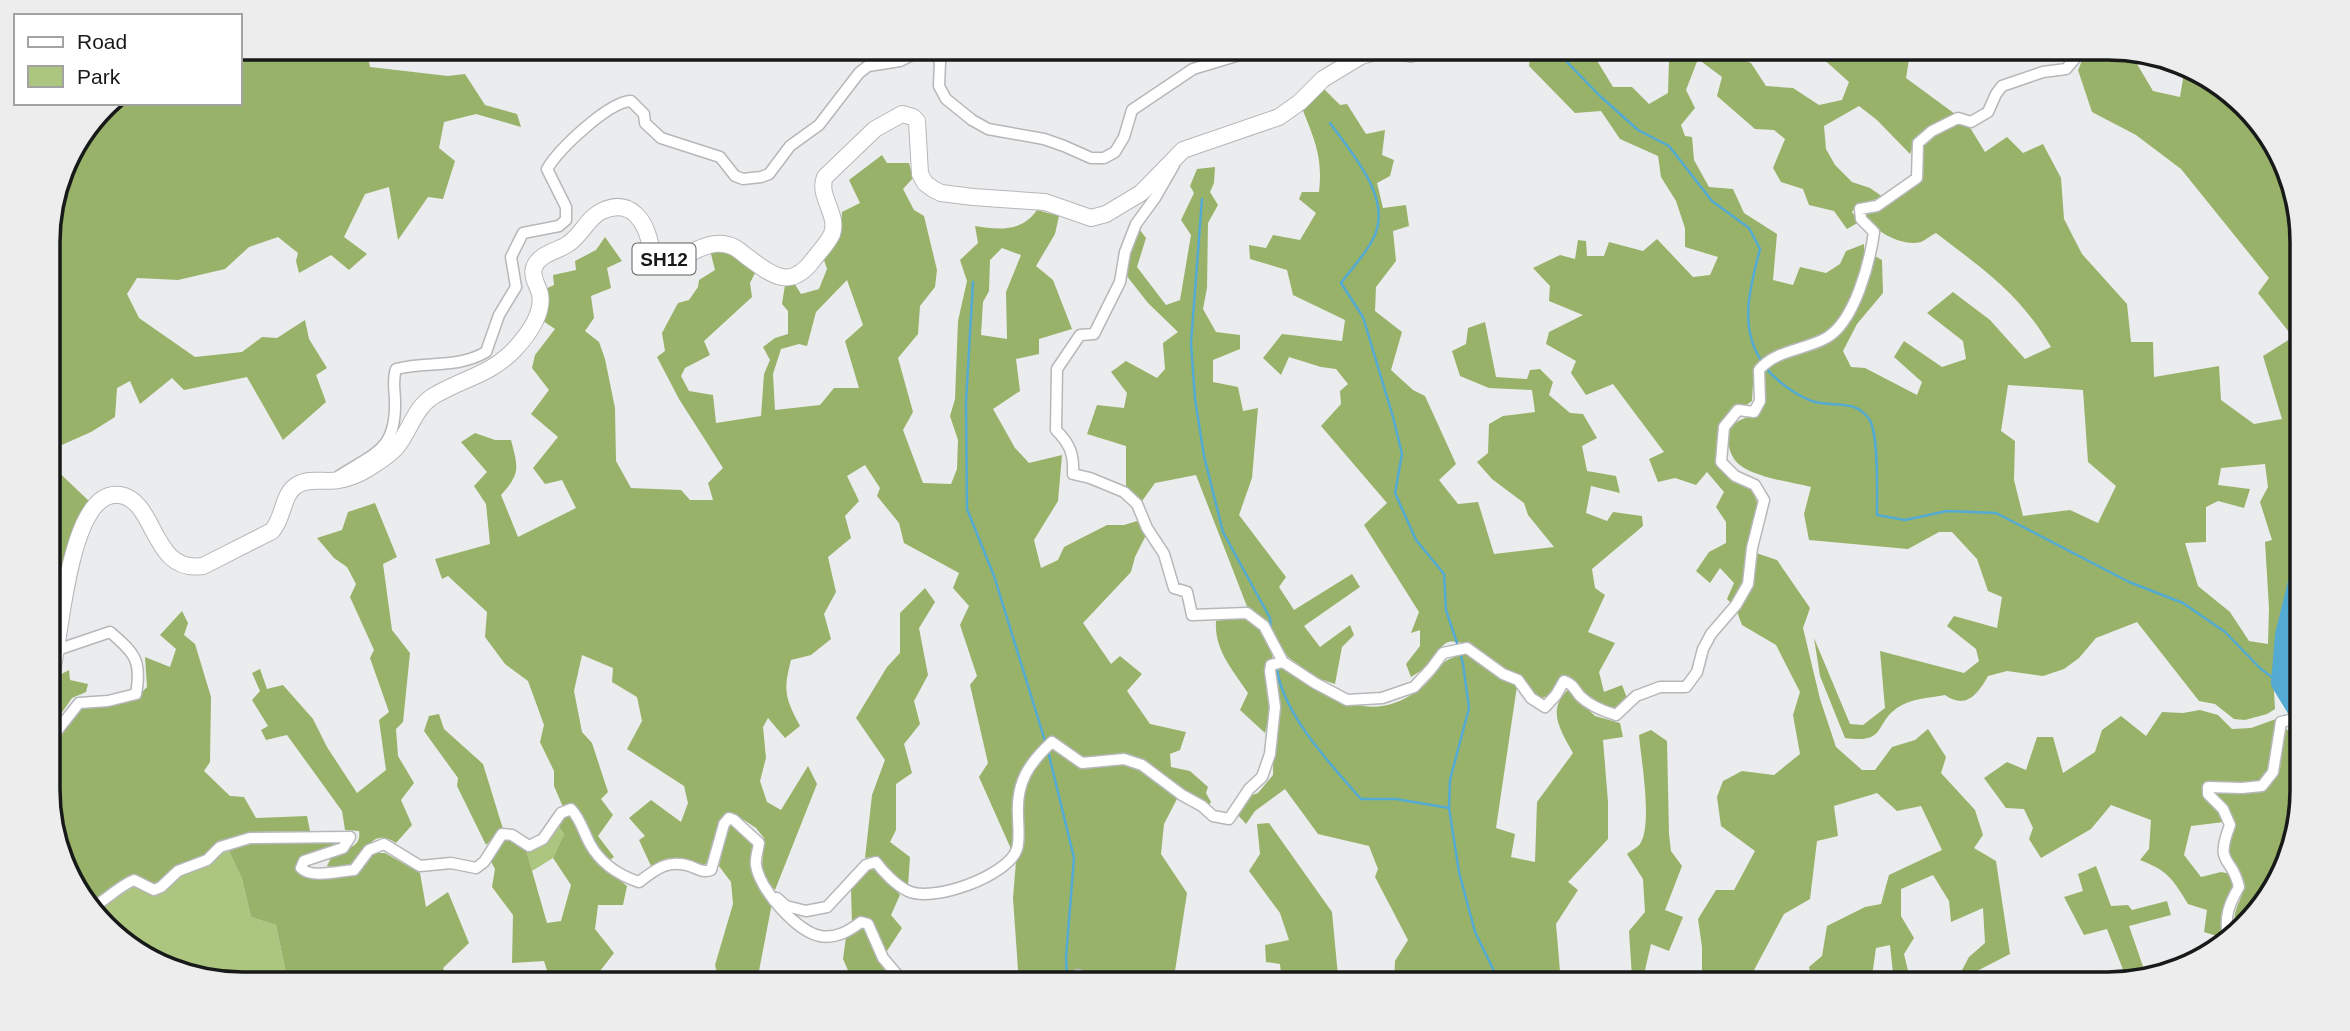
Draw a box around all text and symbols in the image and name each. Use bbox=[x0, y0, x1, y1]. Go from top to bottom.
legend bbox=[14, 14, 242, 105]
text: Road bbox=[77, 30, 127, 53]
text: Park bbox=[77, 65, 121, 88]
road number: SH12 bbox=[632, 244, 696, 274]

